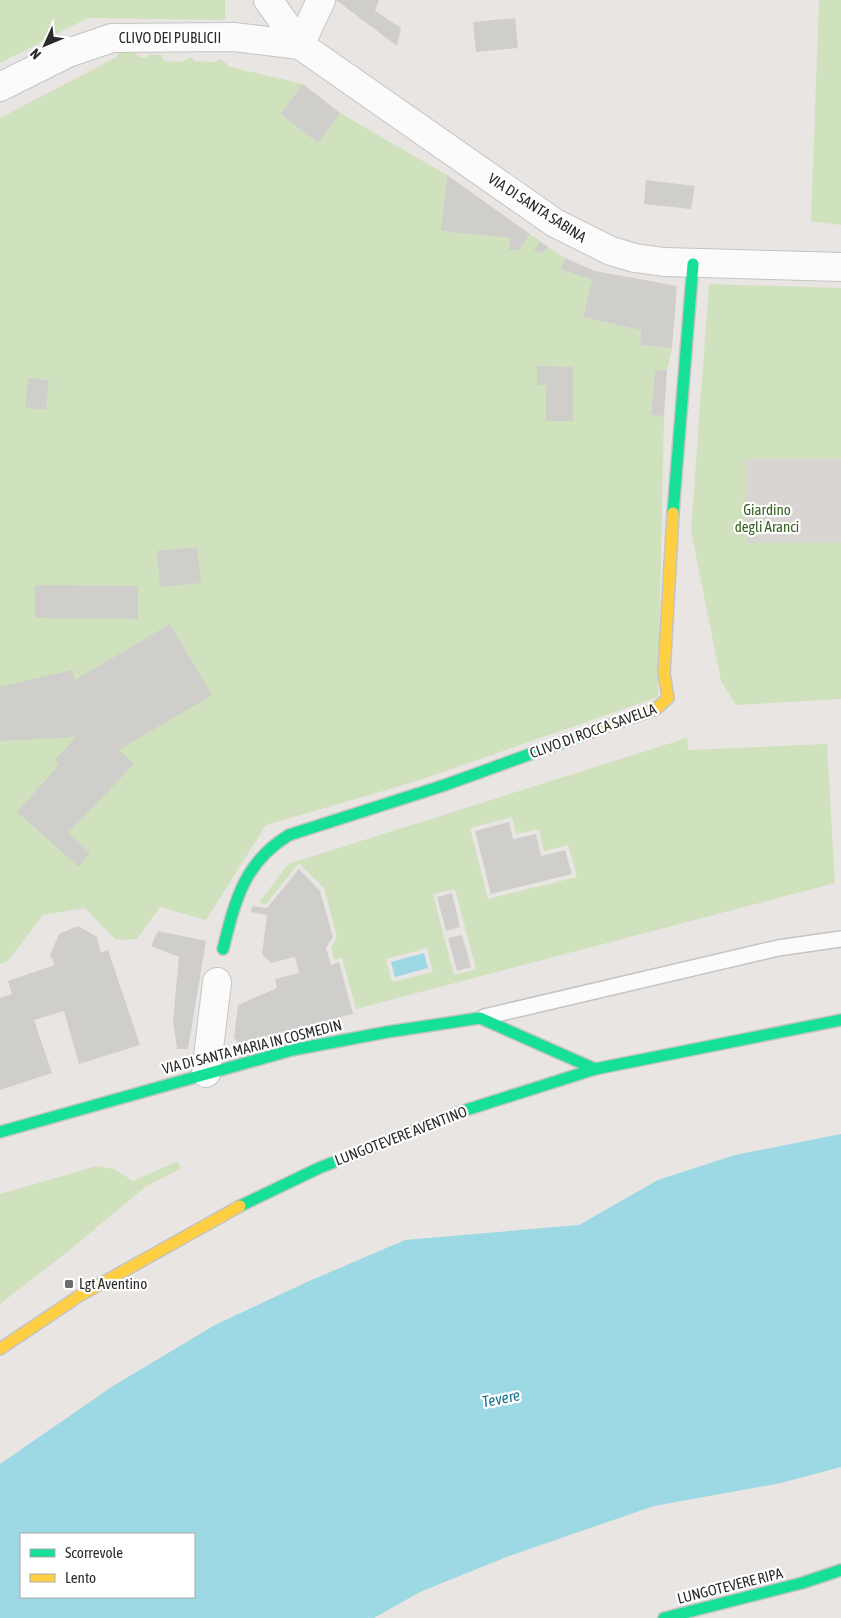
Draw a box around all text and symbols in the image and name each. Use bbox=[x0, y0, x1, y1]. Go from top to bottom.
north arrow bbox=[20, 20, 70, 70]
street label: CLIVO DEI PUBLICII bbox=[119, 29, 221, 46]
text: N bbox=[27, 46, 44, 63]
street label: VIA DI SANTA SABINA bbox=[485, 170, 590, 246]
park label: Giardino degli Aranci bbox=[735, 501, 799, 535]
street label: CLIVO DI ROCCA SAVELLA bbox=[527, 700, 659, 761]
street label: VIA DI SANTA MARIA IN COSMEDIN bbox=[160, 1016, 344, 1077]
street label: LUNGOTEVERE AVENTINO bbox=[332, 1102, 470, 1169]
place label: Lgt Aventino bbox=[79, 1275, 147, 1292]
marker: Lgt Aventino bbox=[63, 1278, 75, 1290]
water label: Tevere bbox=[480, 1386, 522, 1410]
legend bbox=[20, 1533, 195, 1598]
text: Scorrevole bbox=[65, 1544, 123, 1561]
street label: LUNGOTEVERE RIPA bbox=[675, 1564, 785, 1607]
text: Lento bbox=[65, 1569, 96, 1586]

